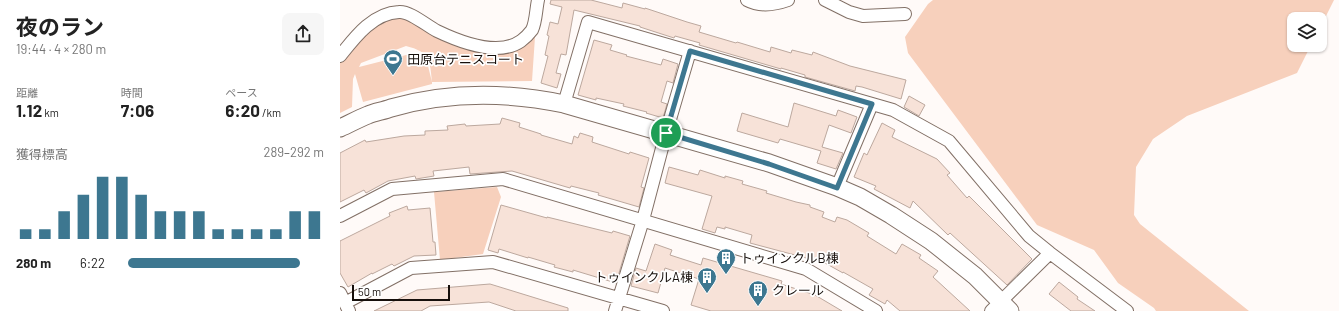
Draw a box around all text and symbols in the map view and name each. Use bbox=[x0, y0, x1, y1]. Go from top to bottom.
map controls bbox=[1287, 12, 1327, 52]
button: layers bbox=[1287, 12, 1327, 52]
text: 夜のラン bbox=[16, 13, 104, 39]
button: share bbox=[282, 13, 324, 55]
text: 19:44 · 4 × 280 m bbox=[16, 41, 106, 57]
sports icon: 田原台テニスコート bbox=[382, 48, 404, 76]
place label: 田原台テニスコート bbox=[407, 51, 524, 67]
text: 距離 bbox=[16, 86, 38, 99]
text: 時間 bbox=[121, 86, 143, 99]
text: ペース bbox=[225, 86, 258, 99]
text: 1.12 bbox=[16, 100, 42, 120]
text: 7:06 bbox=[121, 100, 154, 120]
text: 6:20 bbox=[225, 100, 260, 120]
text: km bbox=[42, 106, 59, 119]
text: /km bbox=[260, 106, 281, 119]
pin bbox=[649, 116, 683, 150]
icon: arrive bbox=[655, 122, 677, 144]
text: 289–292 m bbox=[264, 144, 324, 160]
text: 獲得標高 bbox=[16, 146, 68, 162]
building icon: トゥインクルB棟 bbox=[715, 247, 737, 275]
place label: トゥインクルB棟 bbox=[740, 250, 839, 266]
text: 280 m bbox=[16, 255, 51, 271]
text: 6:22 bbox=[80, 255, 105, 271]
building icon: トゥインクルA棟 bbox=[696, 266, 718, 294]
place label: トゥインクルA棟 bbox=[594, 269, 693, 285]
building icon: クレール bbox=[747, 279, 769, 307]
place label: クレール bbox=[772, 282, 824, 298]
scale bar bbox=[352, 283, 450, 302]
text: 50 m bbox=[358, 285, 381, 298]

